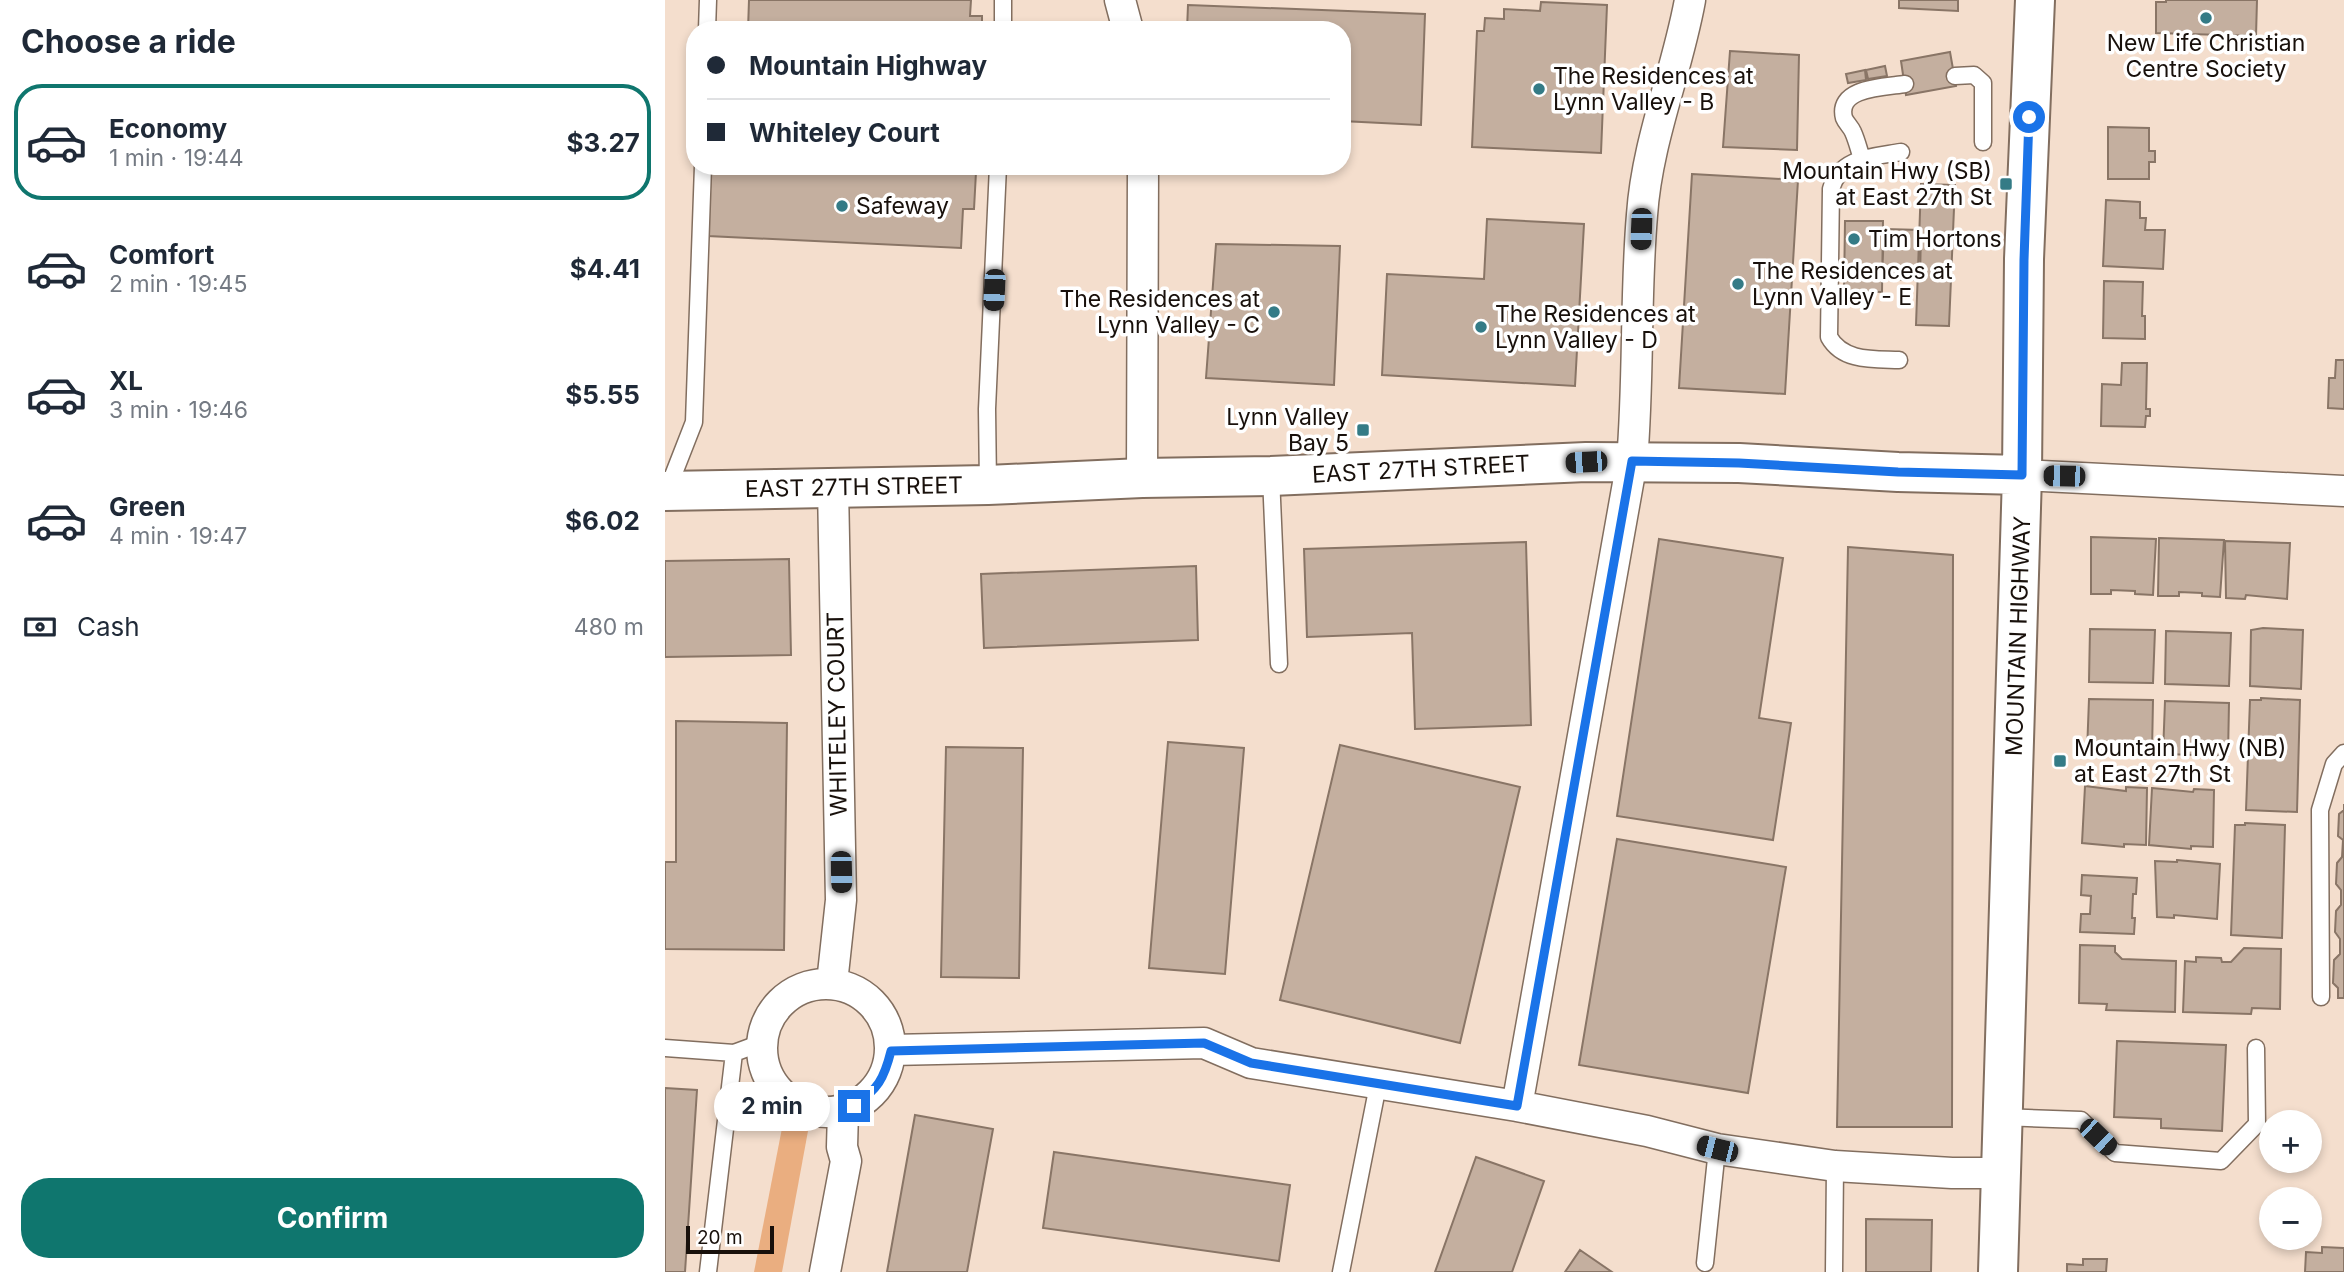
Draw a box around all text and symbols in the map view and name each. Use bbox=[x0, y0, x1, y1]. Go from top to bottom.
marker: New Life Christian Centre Society bbox=[2198, 10, 2214, 26]
text: Choose a ride bbox=[21, 22, 236, 61]
place label: New Life Christian Centre Society bbox=[2107, 29, 2305, 83]
text: Mountain Highway bbox=[749, 50, 987, 81]
place label: The Residences at Lynn Valley - B bbox=[1553, 62, 1754, 116]
marker: The Residences at Lynn Valley - B bbox=[1531, 81, 1547, 97]
route start bbox=[2013, 101, 2045, 133]
icon: car bbox=[25, 111, 88, 174]
text: Economy bbox=[109, 113, 227, 144]
text: Whiteley Court bbox=[749, 117, 940, 148]
text: $3.27 bbox=[567, 127, 640, 158]
text: 1 min · 19:44 bbox=[109, 144, 244, 172]
place label: Mountain Hwy (SB) at East 27th St bbox=[1782, 157, 1992, 211]
marker: Mountain Hwy (SB) at East 27th St bbox=[1998, 176, 2014, 192]
place label: Safeway bbox=[856, 192, 949, 220]
marker: Safeway bbox=[834, 198, 850, 214]
car bbox=[1630, 208, 1653, 250]
place label: Tim Hortons bbox=[1868, 225, 2002, 253]
marker: Tim Hortons bbox=[1846, 231, 1862, 247]
icon: car bbox=[25, 237, 88, 300]
text: Comfort bbox=[109, 239, 214, 270]
text: $4.41 bbox=[570, 253, 640, 284]
place label: The Residences at Lynn Valley - E bbox=[1752, 257, 1953, 311]
car bbox=[983, 268, 1006, 312]
text: 2 min · 19:45 bbox=[109, 270, 247, 298]
marker: The Residences at Lynn Valley - E bbox=[1730, 276, 1746, 292]
place label: The Residences at Lynn Valley - C bbox=[1059, 285, 1260, 339]
place label: The Residences at Lynn Valley - D bbox=[1495, 300, 1696, 354]
marker: The Residences at Lynn Valley - C bbox=[1266, 304, 1282, 320]
marker: The Residences at Lynn Valley - D bbox=[1473, 319, 1489, 335]
icon: car bbox=[25, 363, 88, 426]
text: XL bbox=[109, 365, 143, 396]
text: $5.55 bbox=[565, 379, 640, 410]
text: 3 min · 19:46 bbox=[109, 396, 248, 424]
place label: Lynn Valley Bay 5 bbox=[1226, 403, 1349, 457]
marker: Lynn Valley Bay 5 bbox=[1355, 422, 1371, 438]
street label: EAST 27TH STREET bbox=[1311, 449, 1531, 489]
car bbox=[1565, 450, 1608, 474]
car bbox=[2043, 465, 2086, 487]
street label: EAST 27TH STREET bbox=[745, 471, 963, 503]
icon: car bbox=[25, 489, 88, 552]
text: Green bbox=[109, 491, 186, 522]
text: $6.02 bbox=[565, 505, 640, 536]
street label: MOUNTAIN HIGHWAY bbox=[2000, 515, 2036, 757]
text: 4 min · 19:47 bbox=[109, 522, 247, 550]
icon: cash bbox=[21, 608, 59, 646]
text: Cash bbox=[77, 611, 140, 642]
street label: WHITELEY COURT bbox=[821, 611, 853, 817]
text: 480 m bbox=[574, 613, 644, 641]
place label: Mountain Hwy (NB) at East 27th St bbox=[2074, 734, 2286, 788]
marker: Mountain Hwy (NB) at East 27th St bbox=[2052, 753, 2068, 769]
car bbox=[831, 851, 852, 893]
callout: 2 min bbox=[714, 1082, 829, 1130]
route end bbox=[838, 1090, 870, 1122]
text: 2 min bbox=[741, 1092, 803, 1120]
map controls bbox=[2259, 1110, 2322, 1250]
button: + bbox=[2259, 1110, 2322, 1173]
car bbox=[2076, 1115, 2121, 1159]
car bbox=[1695, 1134, 1740, 1164]
button: Confirm bbox=[21, 1178, 644, 1258]
button: − bbox=[2259, 1187, 2322, 1250]
scale bar bbox=[686, 1223, 773, 1255]
text: 20 m bbox=[697, 1226, 743, 1249]

